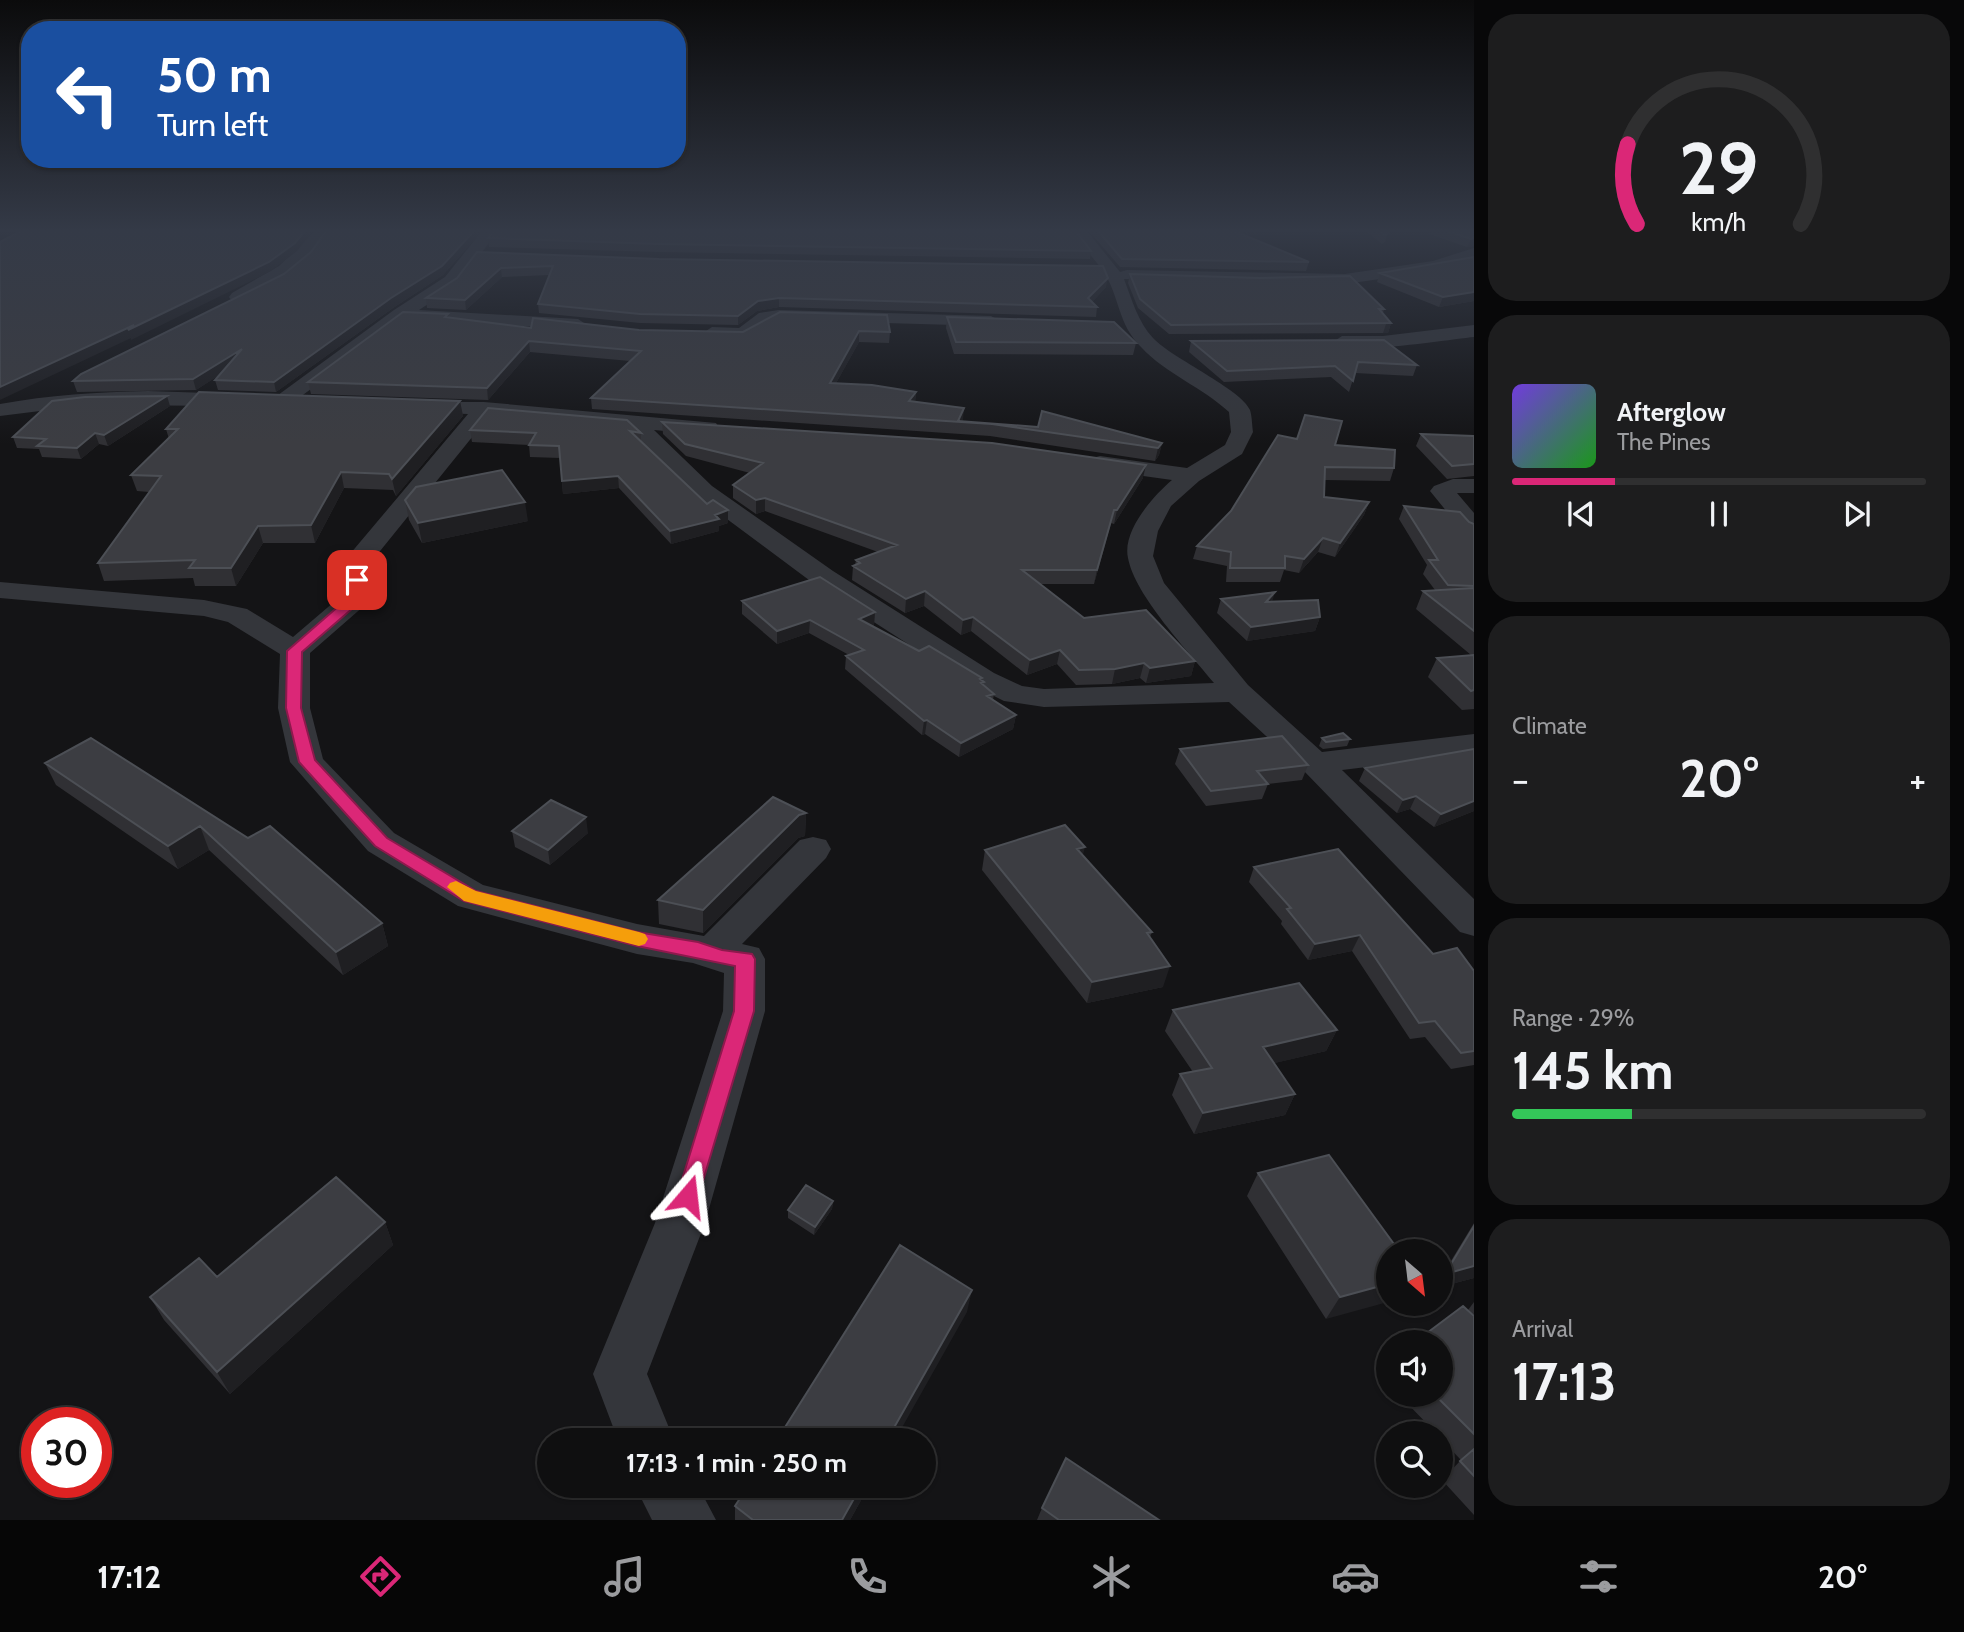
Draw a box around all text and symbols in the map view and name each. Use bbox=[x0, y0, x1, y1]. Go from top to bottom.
text: 50 m bbox=[157, 45, 272, 104]
icon: left bbox=[42, 49, 133, 140]
text: Turn left bbox=[157, 105, 268, 144]
text: 29 bbox=[1679, 124, 1759, 212]
text: km/h bbox=[1692, 206, 1746, 236]
text: Afterglow bbox=[1617, 396, 1726, 428]
text: The Pines bbox=[1617, 428, 1711, 456]
icon: previous bbox=[1562, 495, 1600, 533]
icon: pause bbox=[1700, 495, 1738, 533]
icon: next bbox=[1838, 495, 1876, 533]
pin bbox=[327, 550, 387, 610]
icon: arrive bbox=[338, 561, 376, 599]
text: Climate bbox=[1512, 712, 1587, 740]
text: 20° bbox=[1679, 747, 1759, 810]
text: − bbox=[1512, 756, 1529, 803]
text: + bbox=[1909, 756, 1926, 803]
text: Range · 29% bbox=[1512, 1004, 1635, 1032]
text: 145 km bbox=[1512, 1039, 1674, 1102]
position arrow bbox=[651, 1159, 725, 1233]
north arrow bbox=[1376, 1239, 1452, 1316]
map controls bbox=[1376, 1239, 1453, 1498]
text: Arrival bbox=[1512, 1315, 1573, 1343]
button: sound bbox=[1376, 1330, 1453, 1407]
text: 17:13 bbox=[1512, 1350, 1616, 1413]
speed limit sign: 30 bbox=[21, 1407, 112, 1498]
button: search bbox=[1376, 1421, 1453, 1498]
text: 17:13 · 1 min · 250 m bbox=[626, 1447, 847, 1479]
icon: directions bbox=[356, 1552, 405, 1601]
icon: music bbox=[600, 1552, 649, 1601]
icon: phone bbox=[843, 1552, 892, 1601]
icon: climate bbox=[1087, 1552, 1136, 1601]
icon: car bbox=[1331, 1552, 1380, 1601]
icon: filters bbox=[1574, 1552, 1623, 1601]
text: 17:12 bbox=[97, 1557, 161, 1596]
text: 20° bbox=[1818, 1557, 1867, 1596]

